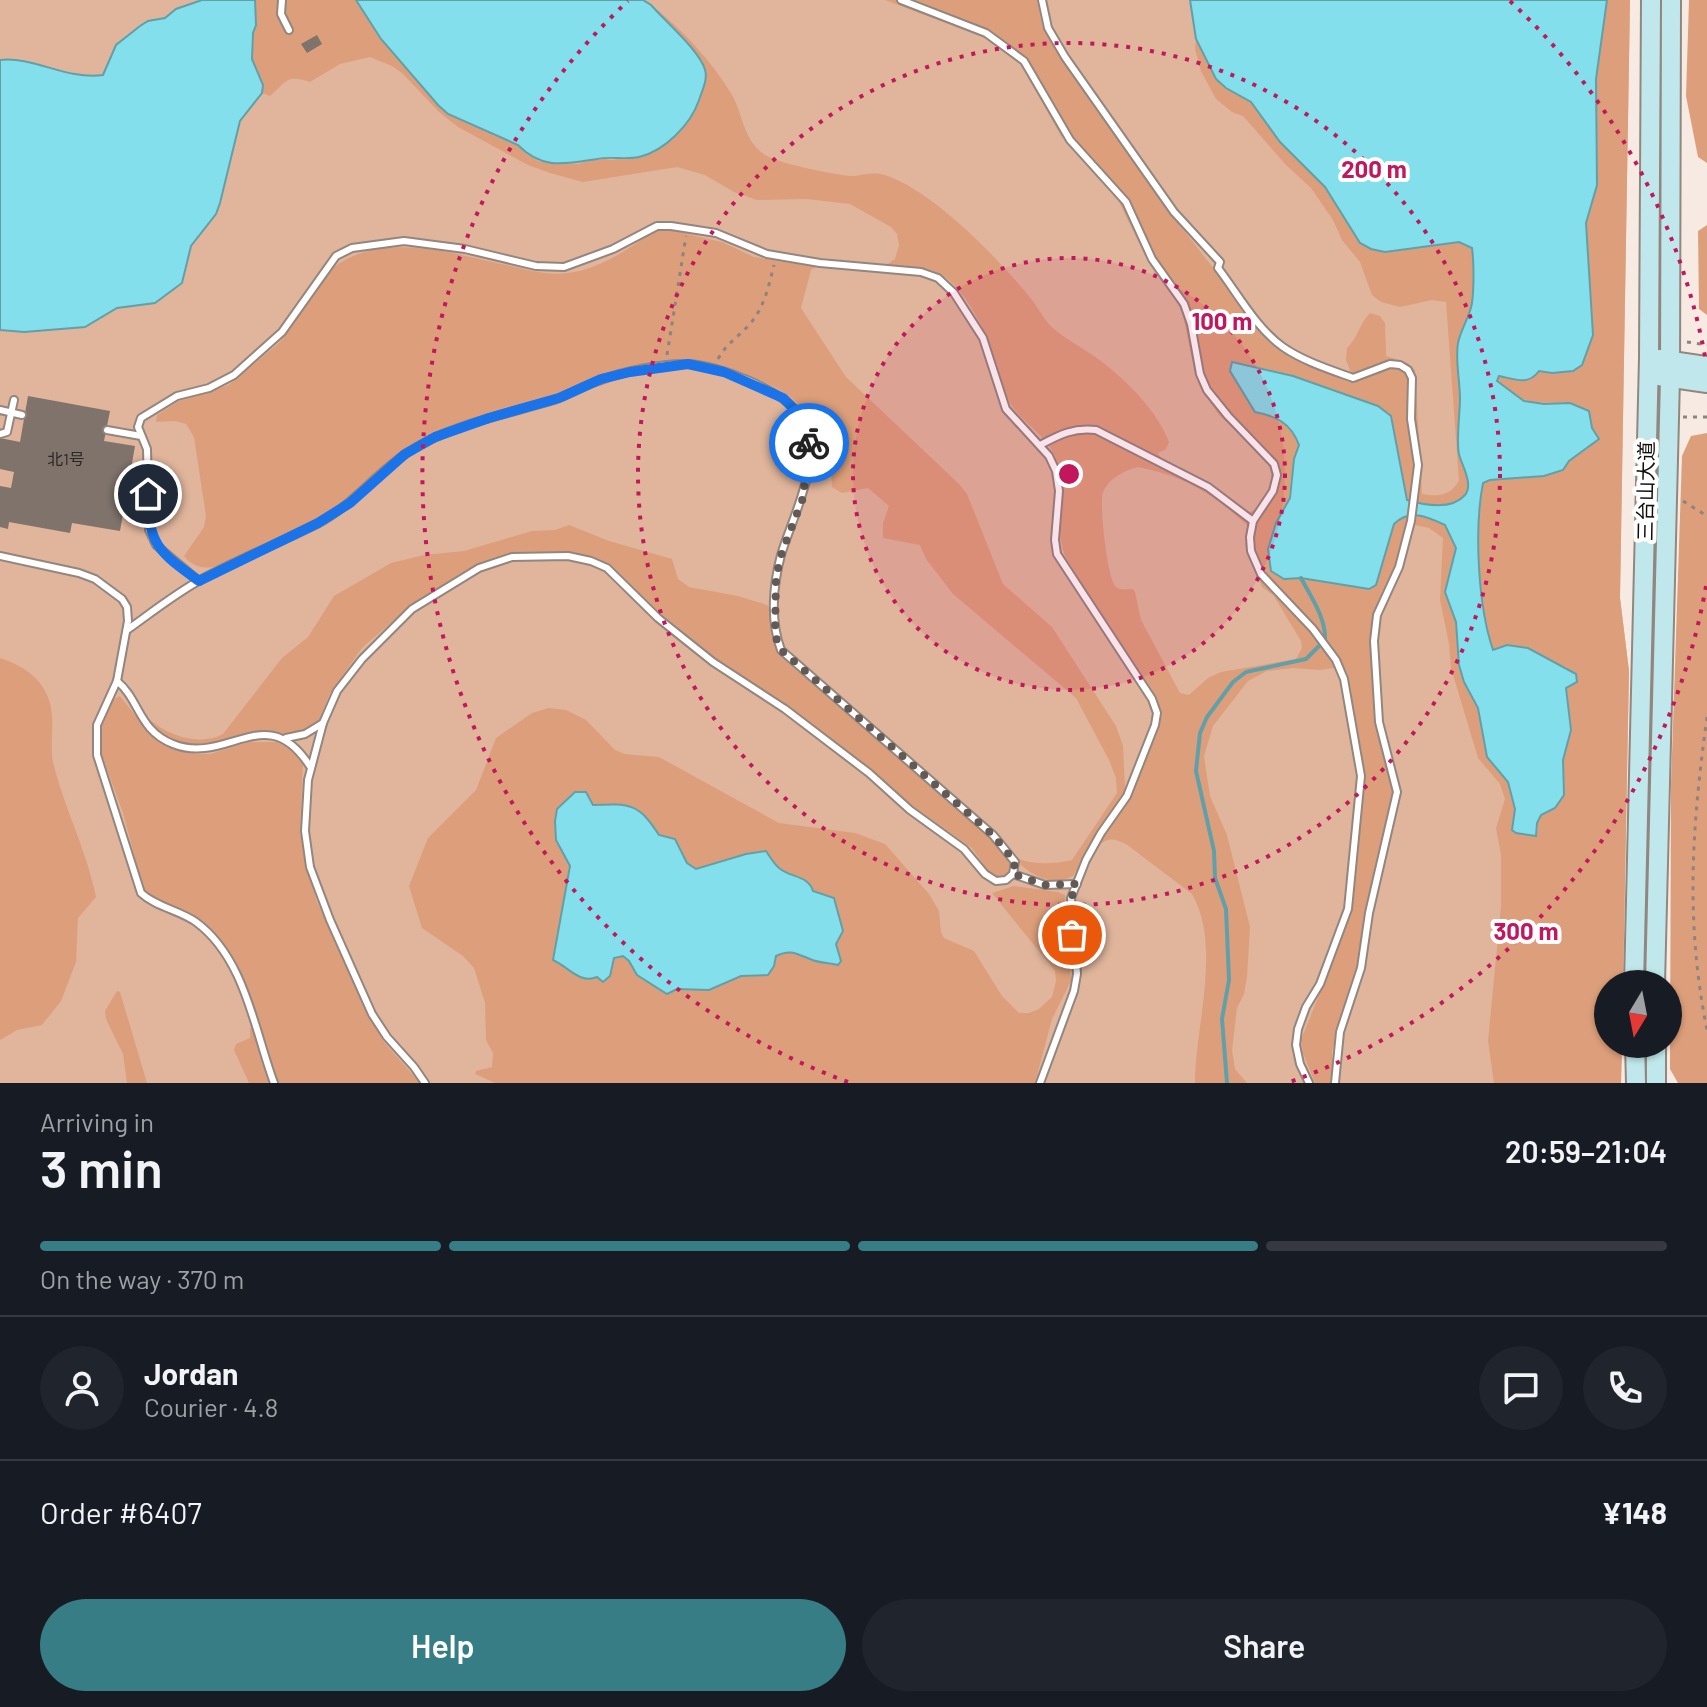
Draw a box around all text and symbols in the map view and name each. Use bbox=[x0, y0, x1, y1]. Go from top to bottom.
text: 200 m bbox=[1341, 154, 1407, 183]
text: 100 m bbox=[1192, 306, 1252, 335]
courier bbox=[769, 403, 849, 483]
icon: bike bbox=[787, 421, 831, 465]
street label: 三台山大道 bbox=[1632, 441, 1658, 541]
house number: 北1号 bbox=[47, 449, 85, 468]
pin bbox=[114, 460, 182, 528]
centre of rings bbox=[1055, 460, 1083, 488]
icon: home bbox=[126, 472, 170, 516]
pin bbox=[1038, 901, 1106, 969]
icon: bag bbox=[1050, 913, 1094, 957]
text: 300 m bbox=[1493, 916, 1559, 945]
north arrow bbox=[1594, 970, 1682, 1058]
map controls bbox=[1594, 970, 1682, 1058]
text: Arriving in bbox=[40, 1106, 154, 1137]
text: 20:59–21:04 bbox=[1505, 1133, 1667, 1169]
text: 3 min bbox=[40, 1136, 163, 1198]
text: On the way · 370 m bbox=[40, 1263, 244, 1294]
button: person bbox=[40, 1346, 124, 1430]
button: chat bbox=[1479, 1346, 1563, 1430]
button: phone bbox=[1583, 1346, 1667, 1430]
text: Jordan bbox=[144, 1355, 239, 1391]
text: Courier · 4.8 bbox=[144, 1391, 278, 1422]
text: Order #6407 bbox=[40, 1494, 202, 1530]
text: ¥148 bbox=[1601, 1494, 1667, 1530]
button: Help bbox=[40, 1599, 846, 1691]
button: Share bbox=[862, 1599, 1667, 1691]

